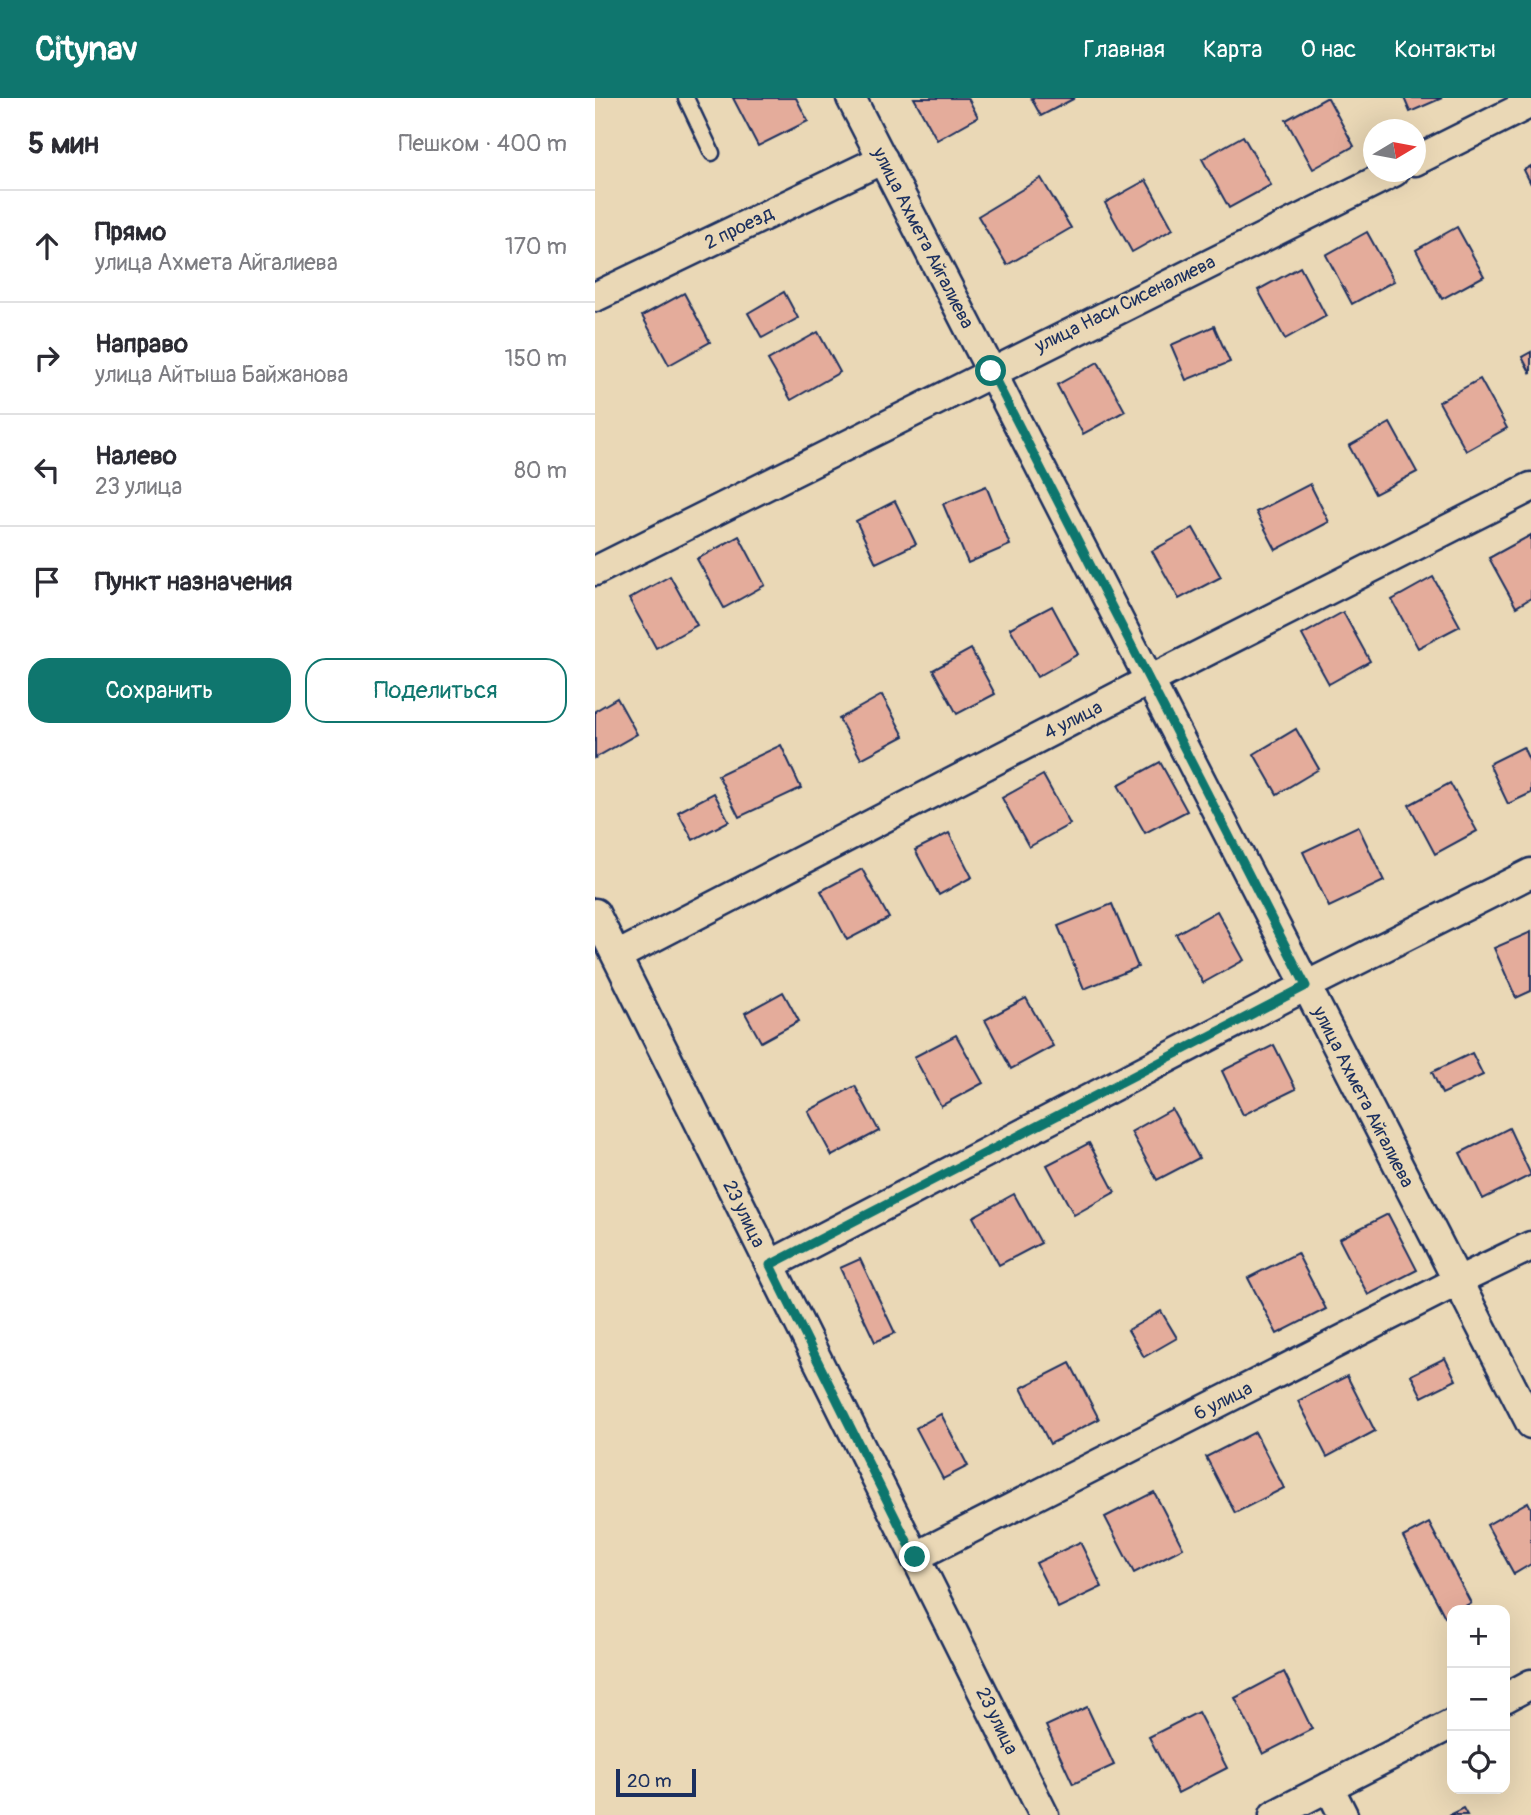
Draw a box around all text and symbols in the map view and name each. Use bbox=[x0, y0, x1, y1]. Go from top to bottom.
text: Citynav bbox=[35, 29, 138, 70]
text: Главная bbox=[1084, 35, 1165, 64]
text: Карта bbox=[1203, 35, 1263, 64]
text: О нас bbox=[1301, 35, 1356, 64]
text: Контакты bbox=[1394, 35, 1496, 64]
north arrow bbox=[1363, 119, 1426, 182]
text: 5 мин bbox=[28, 125, 99, 162]
text: Пешком · 400 m bbox=[399, 129, 567, 158]
street label: улица Ахмета Айгалиева bbox=[866, 142, 979, 333]
street label: 2 проезд bbox=[701, 201, 778, 255]
text: Прямо bbox=[95, 216, 166, 248]
icon: ahead bbox=[28, 227, 66, 265]
text: 170 m bbox=[505, 232, 567, 261]
text: улица Ахмета Айгалиева bbox=[95, 248, 338, 277]
street label: улица Наси Сисеналиева bbox=[1030, 250, 1219, 359]
text: Направо bbox=[95, 328, 188, 360]
icon: right bbox=[28, 339, 66, 377]
text: 150 m bbox=[504, 344, 567, 373]
route start bbox=[975, 355, 1006, 386]
text: улица Айтыша Байжанова bbox=[95, 360, 348, 389]
text: Налево bbox=[95, 440, 177, 472]
icon: left bbox=[28, 451, 66, 489]
text: 80 m bbox=[514, 456, 567, 485]
text: 23 улица bbox=[95, 472, 182, 501]
icon: arrive bbox=[28, 563, 66, 601]
text: Пункт назначения bbox=[95, 566, 292, 598]
button: Сохранить bbox=[28, 658, 291, 723]
button: Поделиться bbox=[305, 658, 567, 723]
street label: 4 улица bbox=[1040, 695, 1106, 745]
street label: улица Ахмета Айгалиева bbox=[1306, 1001, 1419, 1192]
street label: 23 улица bbox=[717, 1176, 771, 1252]
street label: 6 улица bbox=[1190, 1376, 1256, 1426]
route end bbox=[899, 1541, 930, 1572]
map controls bbox=[1447, 1605, 1510, 1794]
button: + bbox=[1447, 1605, 1510, 1668]
button: − bbox=[1447, 1668, 1510, 1731]
street label: 23 улица bbox=[970, 1683, 1024, 1759]
button: locate bbox=[1447, 1731, 1510, 1794]
scale bar bbox=[616, 1766, 697, 1798]
text: 20 m bbox=[627, 1769, 672, 1793]

